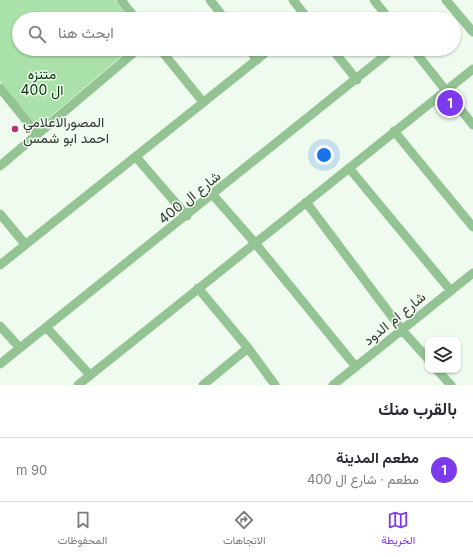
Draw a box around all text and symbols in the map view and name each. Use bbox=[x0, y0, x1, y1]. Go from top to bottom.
search box bbox=[12, 12, 461, 56]
icon: search bbox=[26, 23, 48, 45]
text: ابحث هنا bbox=[58, 23, 114, 42]
park label: متنزه ال 400 bbox=[21, 65, 63, 100]
pin: 1 bbox=[437, 88, 463, 118]
place label: المصورالاعلامي احمد ابو شمس bbox=[23, 113, 109, 147]
marker: المصورالاعلامي احمد ابو شمس bbox=[10, 124, 20, 134]
your location bbox=[314, 145, 334, 165]
street label: شارع ال 400 bbox=[155, 167, 225, 230]
street label: شارع ام الدود bbox=[359, 288, 430, 351]
map controls bbox=[425, 337, 461, 373]
button: layers bbox=[425, 337, 461, 373]
text: بالقرب منك bbox=[378, 399, 457, 419]
text: مطعم المدينة bbox=[336, 448, 419, 467]
text: 90 m bbox=[16, 462, 47, 478]
text: 1 bbox=[441, 462, 447, 478]
text: مطعم · شارع ال 400 bbox=[307, 471, 419, 487]
tab: المحفوظات bbox=[58, 509, 107, 550]
tab: الاتجاهات bbox=[223, 509, 266, 550]
tab: الخريطة bbox=[381, 509, 415, 550]

